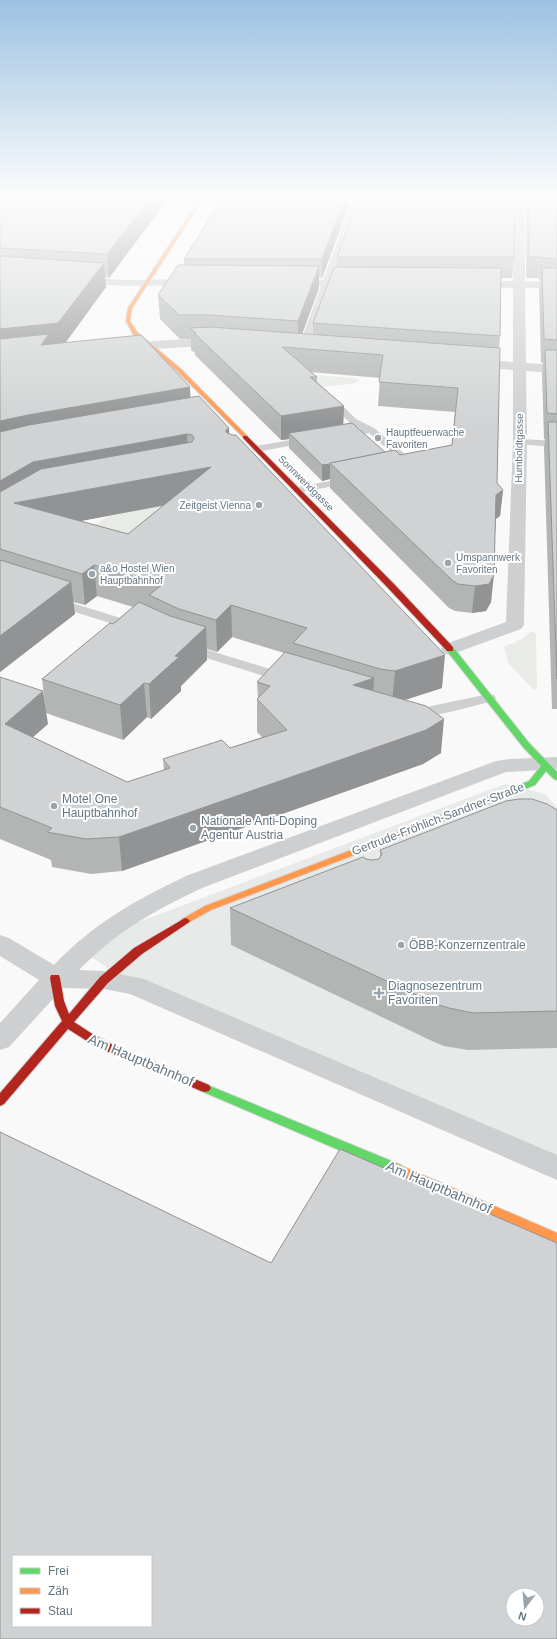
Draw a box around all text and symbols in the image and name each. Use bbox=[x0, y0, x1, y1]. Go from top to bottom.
street label: Humboldtgasse bbox=[513, 413, 525, 483]
place label: Hauptfeuerwache Favoriten bbox=[386, 427, 465, 450]
marker: Hauptfeuerwache Favoriten bbox=[373, 433, 383, 443]
street label: Sonnwendgasse bbox=[276, 453, 336, 513]
place label: Zeitgeist Vienna bbox=[179, 500, 251, 511]
marker: Zeitgeist Vienna bbox=[254, 500, 264, 510]
place label: Umspannwerk Favoriten bbox=[456, 552, 521, 575]
marker: Umspannwerk Favoriten bbox=[443, 558, 453, 568]
place label: a&o Hostel Wien Hauptbahnhof bbox=[100, 563, 174, 586]
marker: a&o Hostel Wien Hauptbahnhof bbox=[87, 569, 97, 579]
street label: Gertrude-Fröhlich-Sandner-Straße bbox=[350, 779, 526, 858]
place label: Motel One Hauptbahnhof bbox=[62, 792, 138, 820]
marker: Motel One Hauptbahnhof bbox=[49, 801, 59, 811]
place label: Nationale Anti-Doping Agentur Austria bbox=[201, 814, 317, 842]
marker: Nationale Anti-Doping Agentur Austria bbox=[188, 823, 198, 833]
place label: ÖBB-Konzernzentrale bbox=[409, 938, 526, 952]
marker: ÖBB-Konzernzentrale bbox=[396, 940, 406, 950]
place label: Diagnosezentrum Favoriten bbox=[388, 979, 482, 1007]
marker: Diagnosezentrum Favoriten bbox=[373, 987, 385, 999]
street label: Am Hauptbahnhof bbox=[86, 1031, 196, 1089]
street label: Am Hauptbahnhof bbox=[384, 1158, 494, 1216]
legend bbox=[12, 1555, 152, 1627]
text: Frei bbox=[48, 1564, 69, 1578]
text: Zäh bbox=[48, 1584, 69, 1598]
north arrow bbox=[505, 1587, 545, 1627]
text: Stau bbox=[48, 1604, 73, 1618]
text: N bbox=[517, 1610, 528, 1623]

